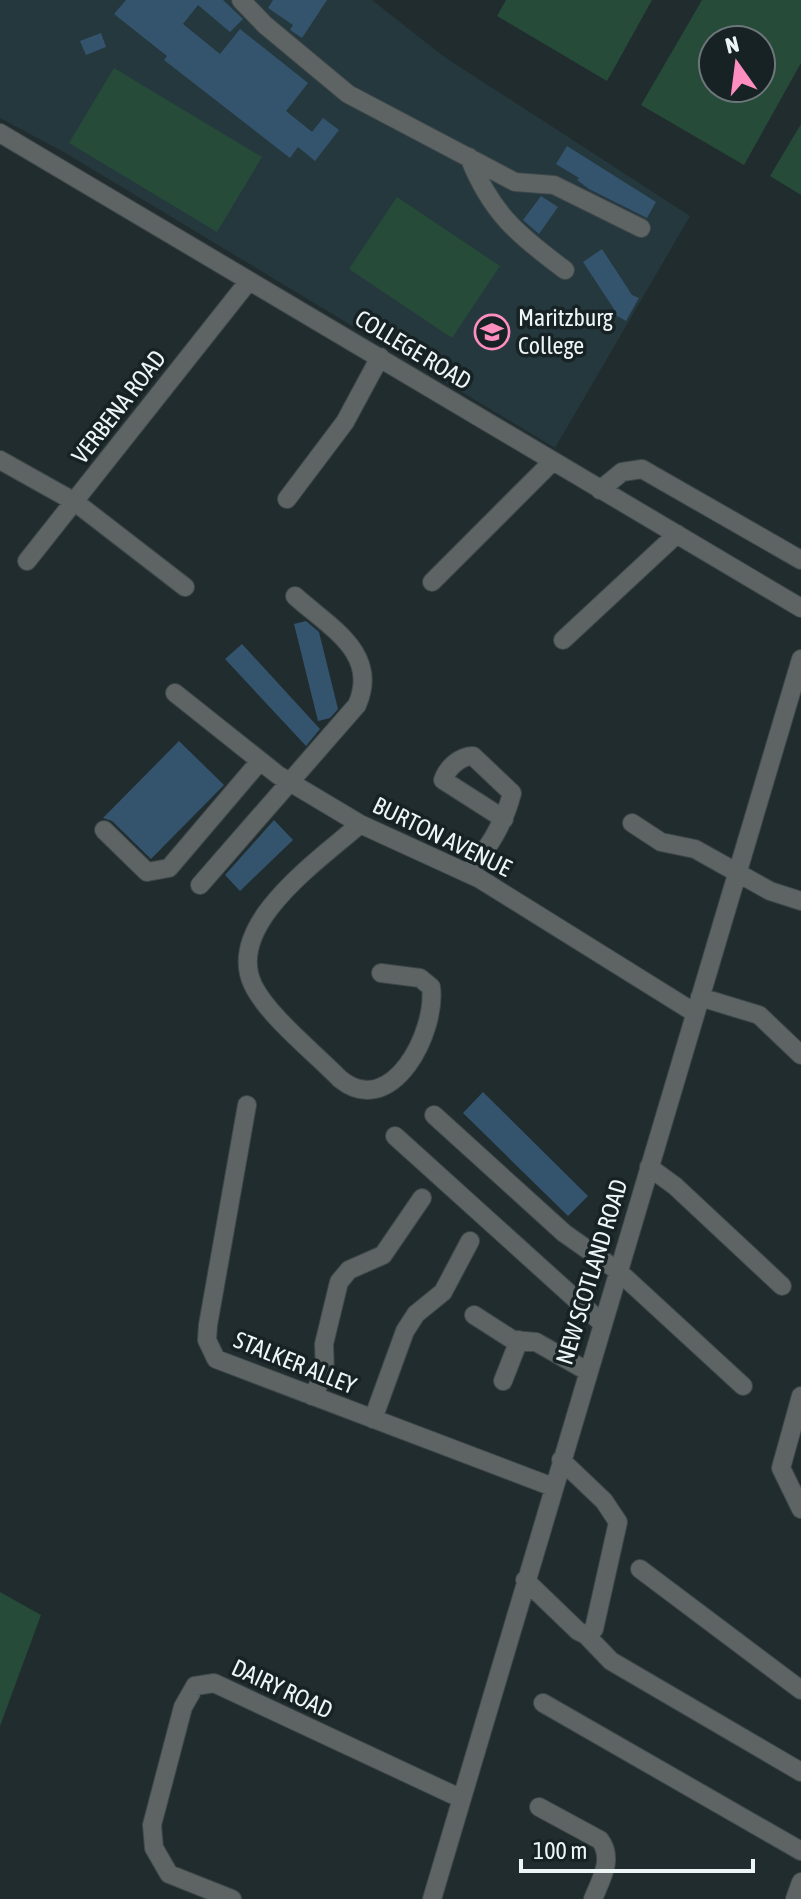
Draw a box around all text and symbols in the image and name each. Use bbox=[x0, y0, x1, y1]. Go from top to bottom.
north arrow bbox=[697, 24, 777, 104]
text: N bbox=[723, 30, 742, 59]
street label: COLLEGE ROAD bbox=[350, 304, 476, 395]
place label: Maritzburg College bbox=[518, 304, 614, 359]
school or university icon: Maritzburg College bbox=[473, 313, 511, 351]
street label: VERBENA ROAD bbox=[66, 345, 171, 469]
street label: BURTON AVENUE bbox=[368, 791, 516, 882]
street label: NEW SCOTLAND ROAD bbox=[550, 1176, 633, 1368]
street label: STALKER ALLEY bbox=[230, 1326, 360, 1399]
street label: DAIRY ROAD bbox=[228, 1653, 337, 1724]
scale bar bbox=[521, 1823, 753, 1873]
text: 100 m bbox=[533, 1837, 587, 1864]

